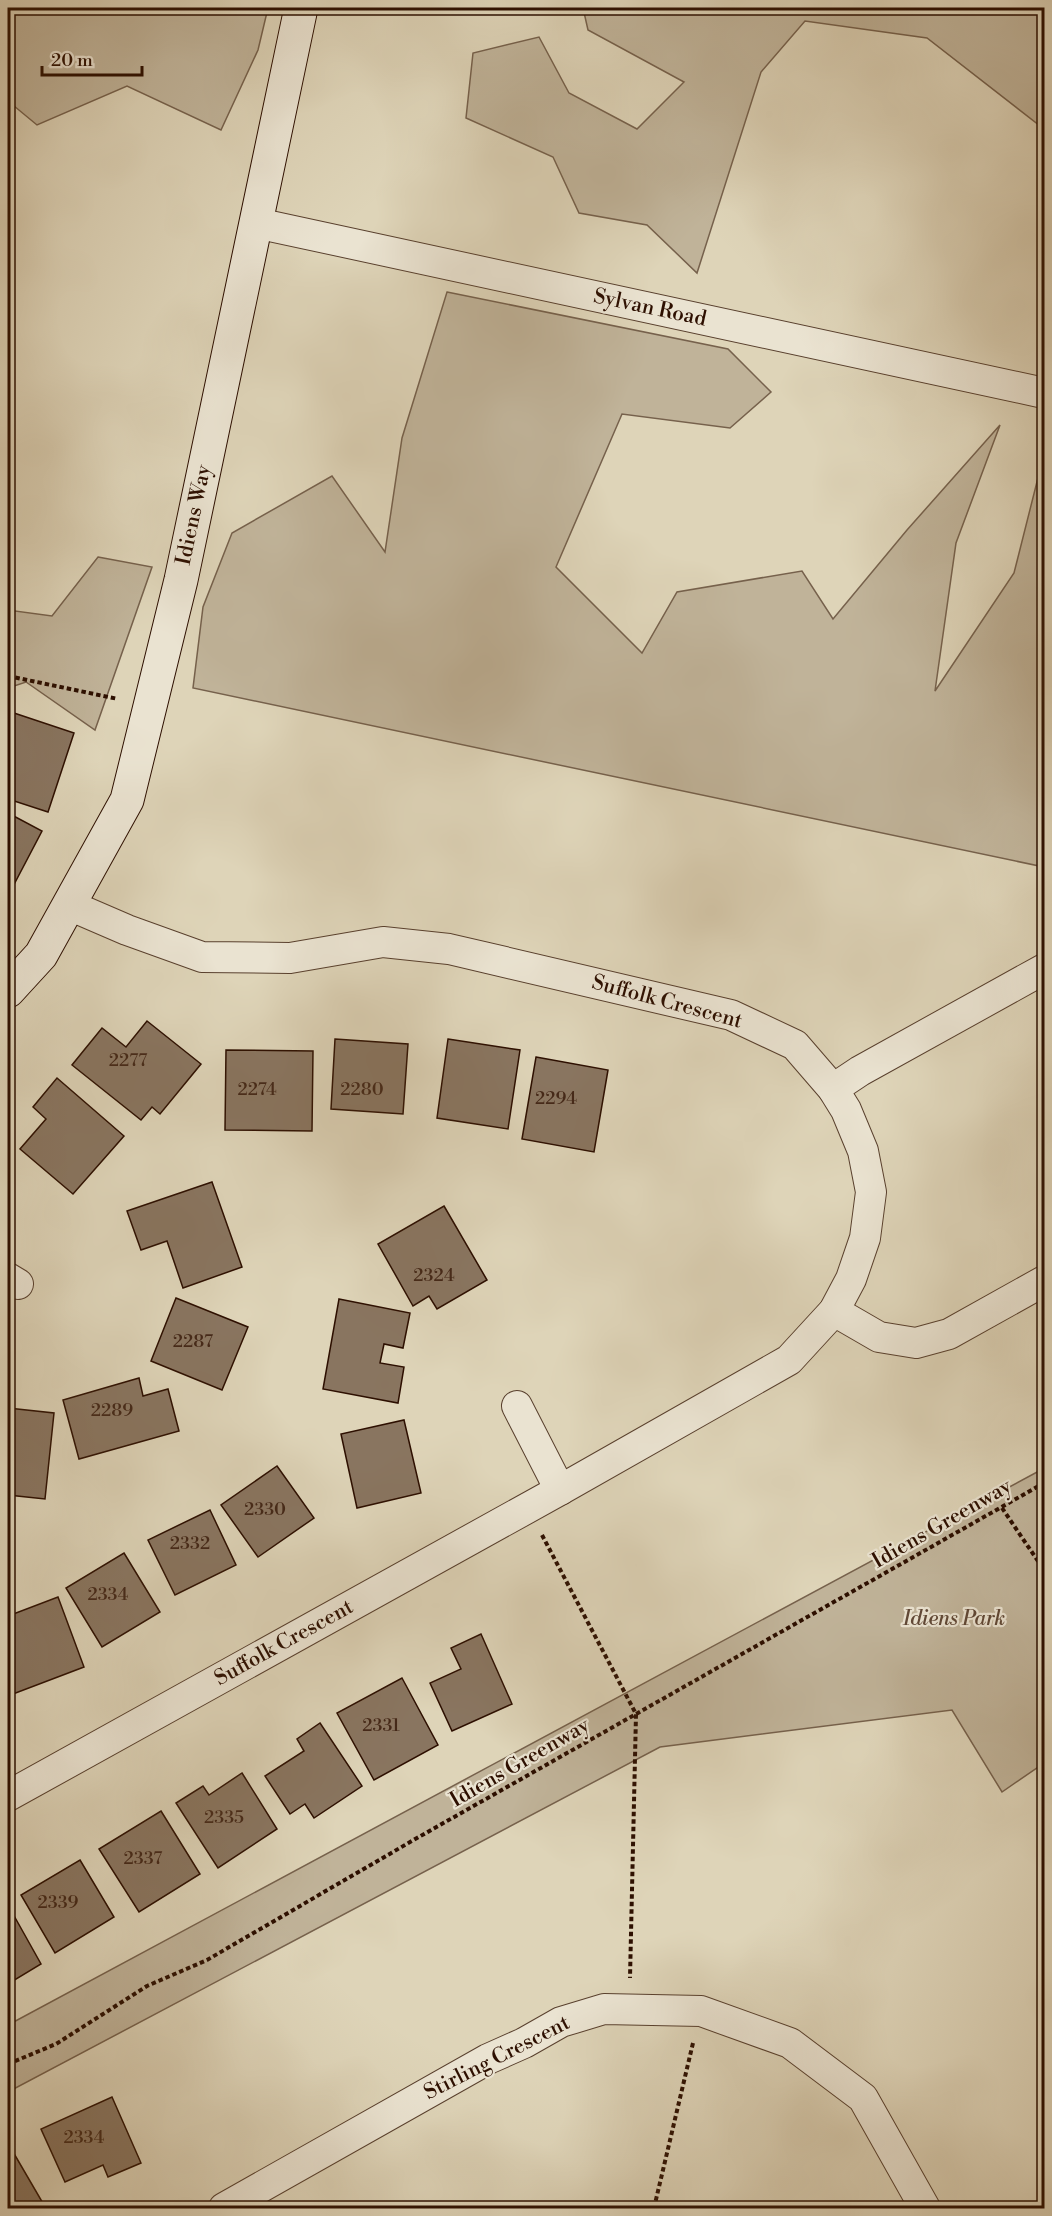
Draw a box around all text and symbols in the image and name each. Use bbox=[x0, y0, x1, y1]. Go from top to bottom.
scale bar bbox=[42, 39, 142, 77]
text: 20 m bbox=[51, 49, 93, 72]
street label: Sylvan Road bbox=[591, 283, 709, 333]
street label: Idiens Way bbox=[171, 462, 217, 568]
street label: Suffolk Crescent bbox=[589, 969, 746, 1035]
house number: 2277 bbox=[109, 1049, 147, 1072]
house number: 2274 bbox=[237, 1078, 277, 1101]
house number: 2280 bbox=[340, 1078, 384, 1101]
house number: 2294 bbox=[535, 1087, 577, 1110]
house number: 2324 bbox=[413, 1264, 455, 1287]
house number: 2287 bbox=[173, 1330, 213, 1353]
house number: 2289 bbox=[91, 1399, 133, 1422]
street label: Idiens Greenway bbox=[868, 1473, 1017, 1574]
house number: 2330 bbox=[244, 1498, 286, 1521]
house number: 2332 bbox=[170, 1532, 210, 1555]
house number: 2334 bbox=[87, 1583, 129, 1606]
street label: Suffolk Crescent bbox=[210, 1594, 358, 1692]
park label: Idiens Park bbox=[902, 1606, 1005, 1632]
street label: Idiens Greenway bbox=[446, 1712, 595, 1813]
house number: 2331 bbox=[362, 1714, 400, 1737]
house number: 2335 bbox=[204, 1806, 244, 1829]
house number: 2337 bbox=[124, 1847, 162, 1870]
house number: 2339 bbox=[37, 1891, 79, 1914]
street label: Stirling Crescent bbox=[420, 2010, 575, 2106]
house number: 2334 bbox=[63, 2126, 105, 2149]

